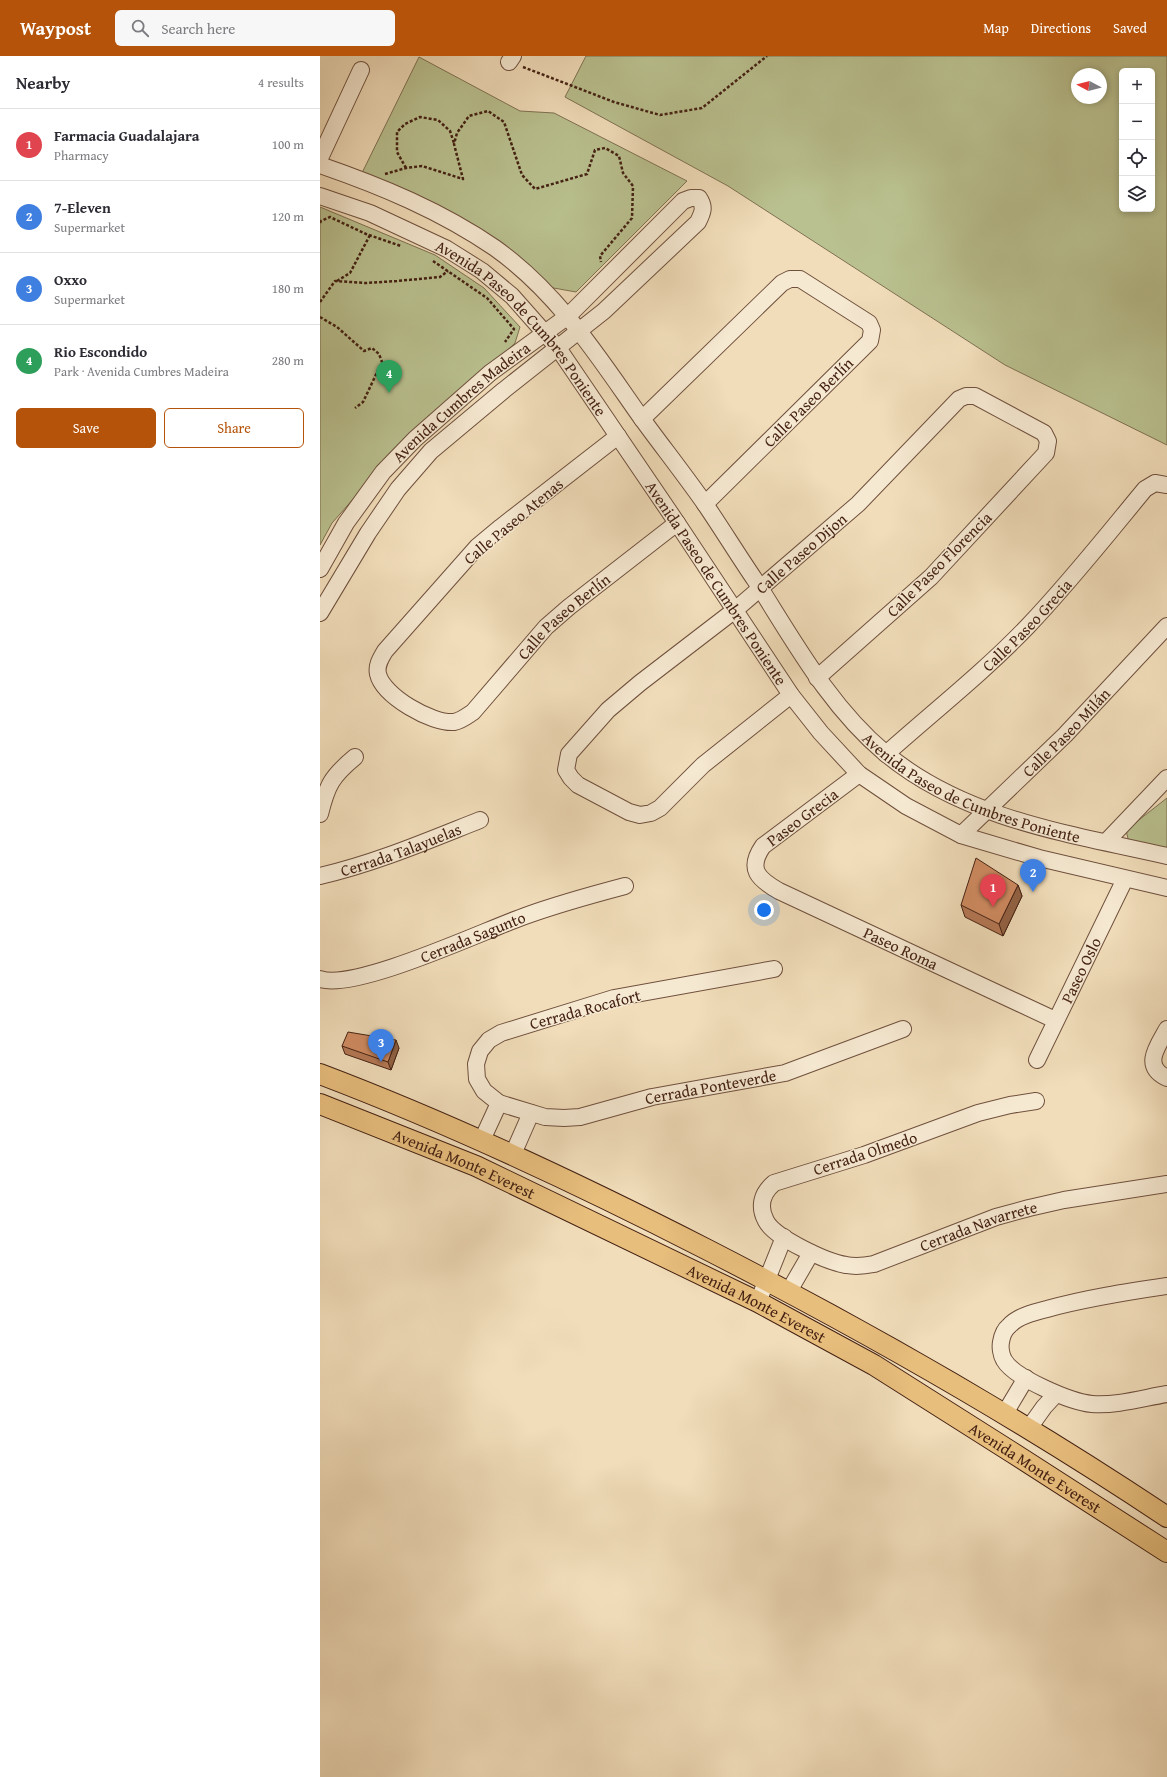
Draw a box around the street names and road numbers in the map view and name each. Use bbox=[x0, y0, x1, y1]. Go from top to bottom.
street label: Avenida Paseo de Cumbres Poniente bbox=[432, 233, 613, 421]
street label: Avenida Cumbres Madeira bbox=[387, 335, 535, 468]
street label: Calle Paseo Berlín bbox=[757, 351, 859, 453]
street label: Calle Paseo Atenas bbox=[458, 472, 568, 570]
street label: Avenida Paseo de Cumbres Poniente bbox=[640, 476, 793, 690]
street label: Calle Paseo Florencia bbox=[881, 506, 997, 622]
street label: Calle Paseo Dijon bbox=[750, 507, 852, 599]
street label: Calle Paseo Berlín bbox=[511, 567, 615, 665]
street label: Calle Paseo Grecia bbox=[976, 573, 1078, 677]
street label: Calle Paseo Milán bbox=[1017, 682, 1116, 782]
street label: Avenida Paseo de Cumbres Poniente bbox=[857, 726, 1083, 849]
street label: Paseo Grecia bbox=[761, 782, 843, 852]
street label: Cerrada Talayuelas bbox=[338, 817, 465, 882]
street label: Cerrada Sagunto bbox=[417, 905, 529, 969]
street label: Paseo Roma bbox=[860, 920, 942, 976]
street label: Paseo Oslo bbox=[1055, 933, 1107, 1007]
street label: Cerrada Rocafort bbox=[527, 983, 643, 1035]
street label: Cerrada Ponteverde bbox=[642, 1063, 778, 1110]
street label: Avenida Monte Everest bbox=[389, 1122, 540, 1205]
street label: Cerrada Olmedo bbox=[810, 1125, 920, 1181]
street label: Cerrada Navarrete bbox=[916, 1195, 1039, 1257]
street label: Avenida Monte Everest bbox=[683, 1257, 831, 1349]
street label: Avenida Monte Everest bbox=[964, 1416, 1107, 1519]

